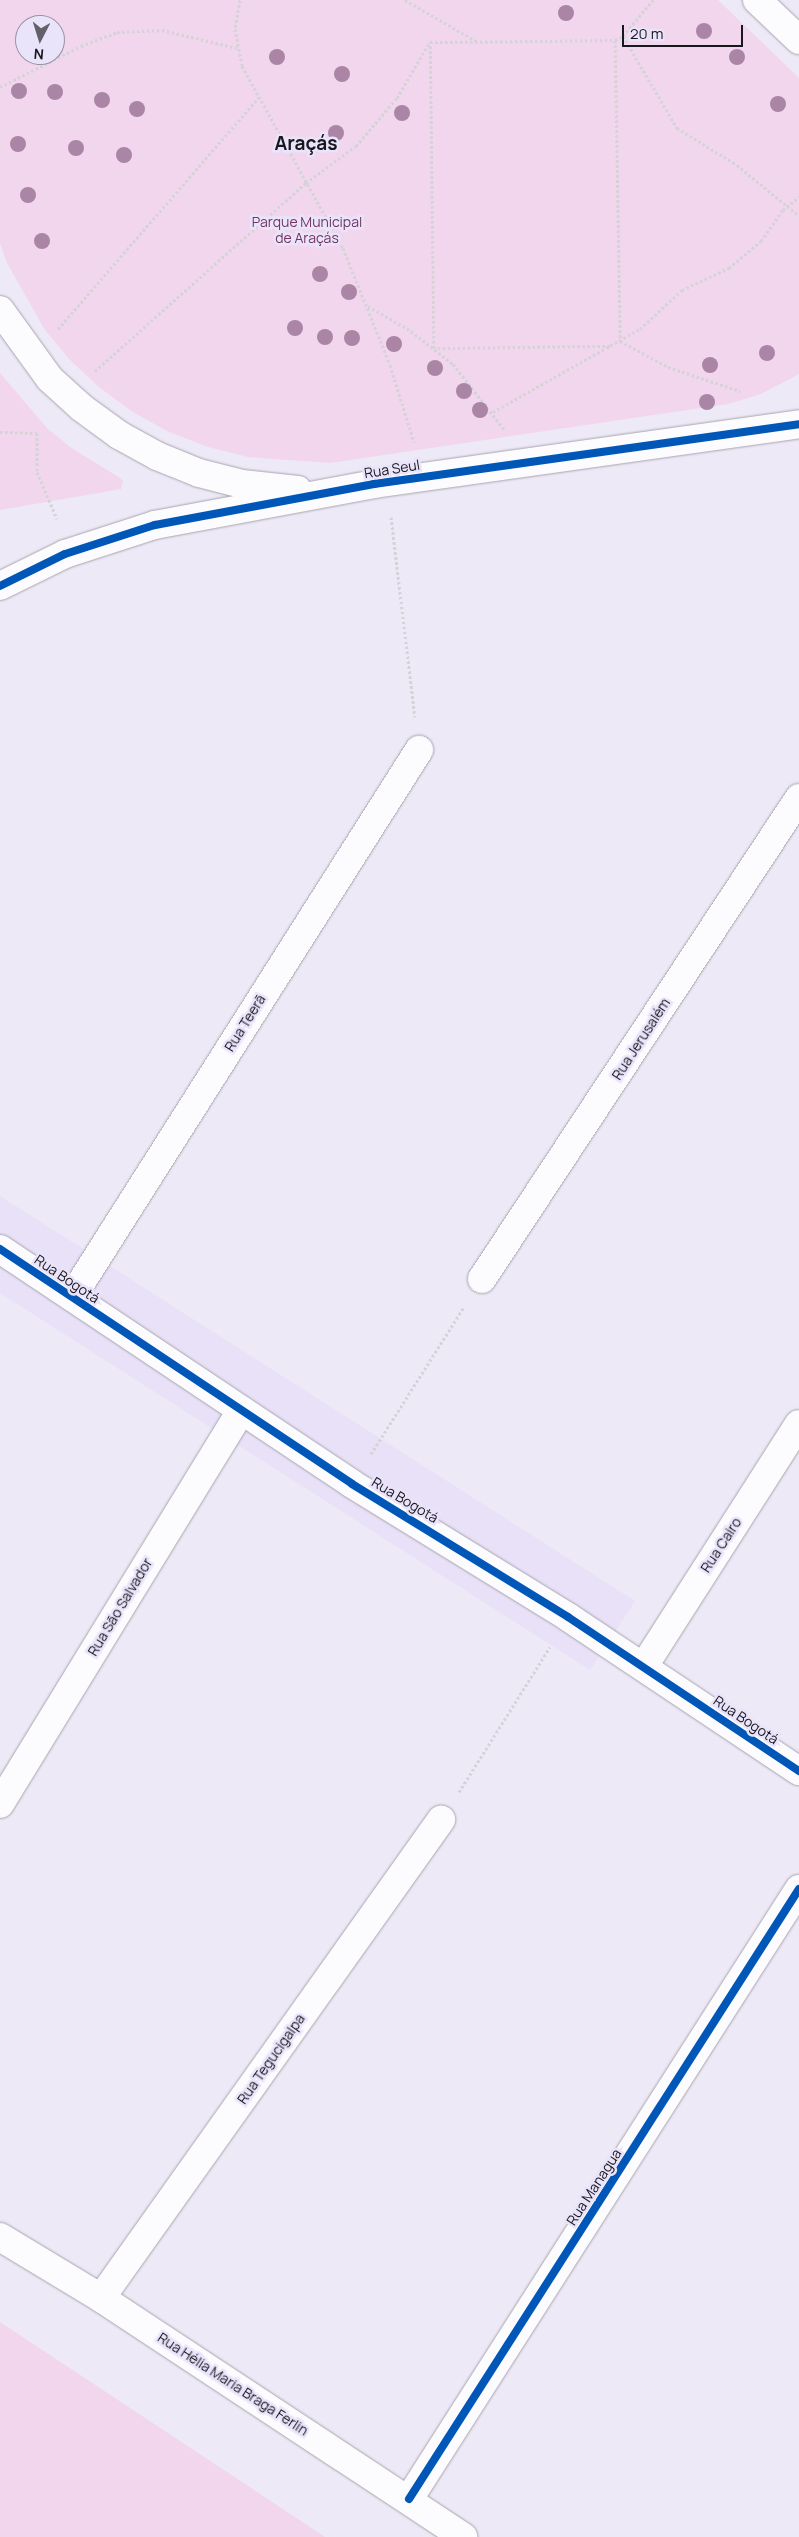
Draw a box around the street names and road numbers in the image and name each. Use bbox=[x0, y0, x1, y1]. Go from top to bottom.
street label: Rua Seul bbox=[363, 456, 421, 482]
street label: Rua Teerã bbox=[221, 991, 269, 1055]
street label: Rua Jerusalém bbox=[608, 995, 674, 1083]
street label: Rua Bogotá bbox=[31, 1251, 103, 1307]
street label: Rua Bogotá bbox=[369, 1474, 441, 1526]
street label: Rua Cairo bbox=[697, 1514, 745, 1576]
street label: Rua São Salvador bbox=[84, 1555, 156, 1659]
street label: Rua Bogotá bbox=[710, 1692, 782, 1748]
street label: Rua Tegucigalpa bbox=[234, 2011, 308, 2107]
street label: Rua Managua bbox=[563, 2146, 625, 2228]
street label: Rua Hélia Maria Braga Ferlin bbox=[155, 2329, 311, 2439]

